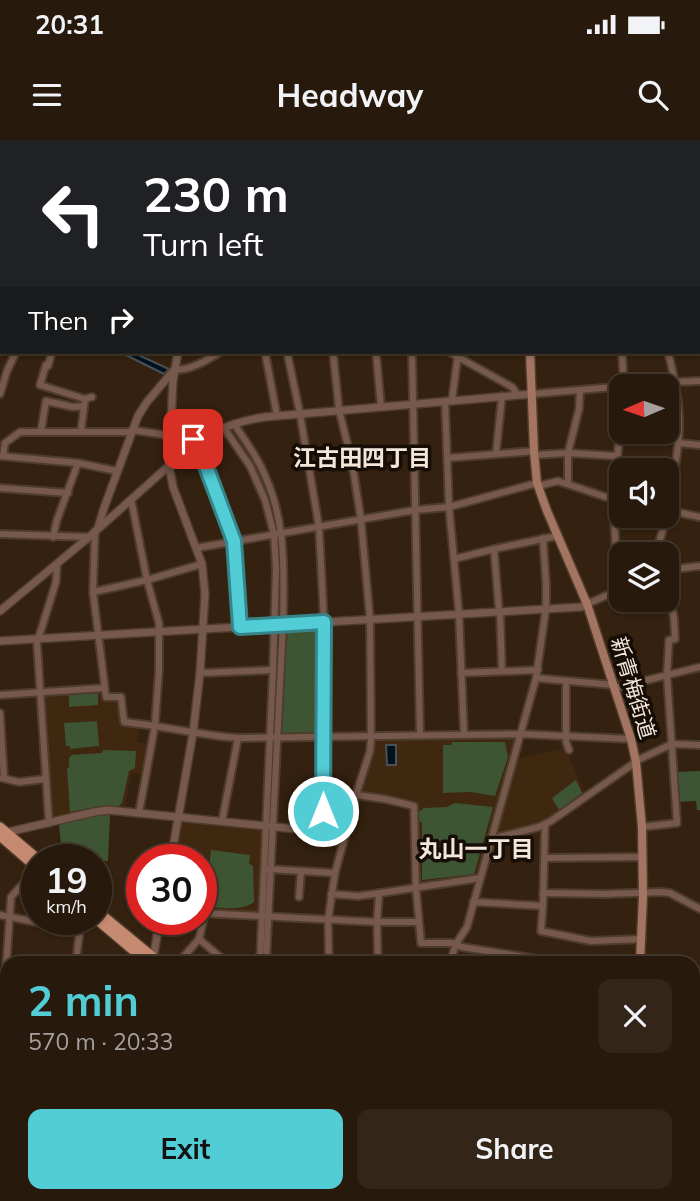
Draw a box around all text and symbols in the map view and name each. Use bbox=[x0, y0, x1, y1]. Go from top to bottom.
text: 20:31 bbox=[35, 8, 104, 41]
text: Headway bbox=[277, 75, 423, 115]
icon: menu bbox=[28, 76, 66, 114]
icon: search bbox=[634, 76, 672, 114]
text: 230 m bbox=[143, 163, 289, 224]
icon: left bbox=[28, 168, 119, 259]
text: Turn left bbox=[143, 224, 263, 264]
icon: right bbox=[102, 301, 140, 339]
text: Then bbox=[28, 304, 88, 337]
north arrow bbox=[609, 374, 679, 444]
map controls bbox=[609, 374, 679, 612]
pin bbox=[163, 409, 223, 469]
icon: arrive bbox=[174, 420, 212, 458]
district label: 江古田四丁目 bbox=[293, 443, 431, 472]
button: sound bbox=[609, 458, 679, 528]
button: layers bbox=[609, 542, 679, 612]
street label: 新青梅街道 bbox=[606, 634, 662, 742]
position arrow bbox=[286, 774, 360, 848]
district label: 丸山一丁目 bbox=[419, 834, 534, 863]
speed limit sign: 30 bbox=[126, 844, 217, 935]
text: 19 bbox=[45, 858, 88, 902]
text: km/h bbox=[46, 895, 87, 918]
text: 2 min bbox=[28, 974, 139, 1027]
button: close bbox=[598, 979, 672, 1053]
text: 570 m · 20:33 bbox=[28, 1027, 173, 1056]
button: Exit bbox=[28, 1109, 343, 1189]
button: Share bbox=[357, 1109, 672, 1189]

